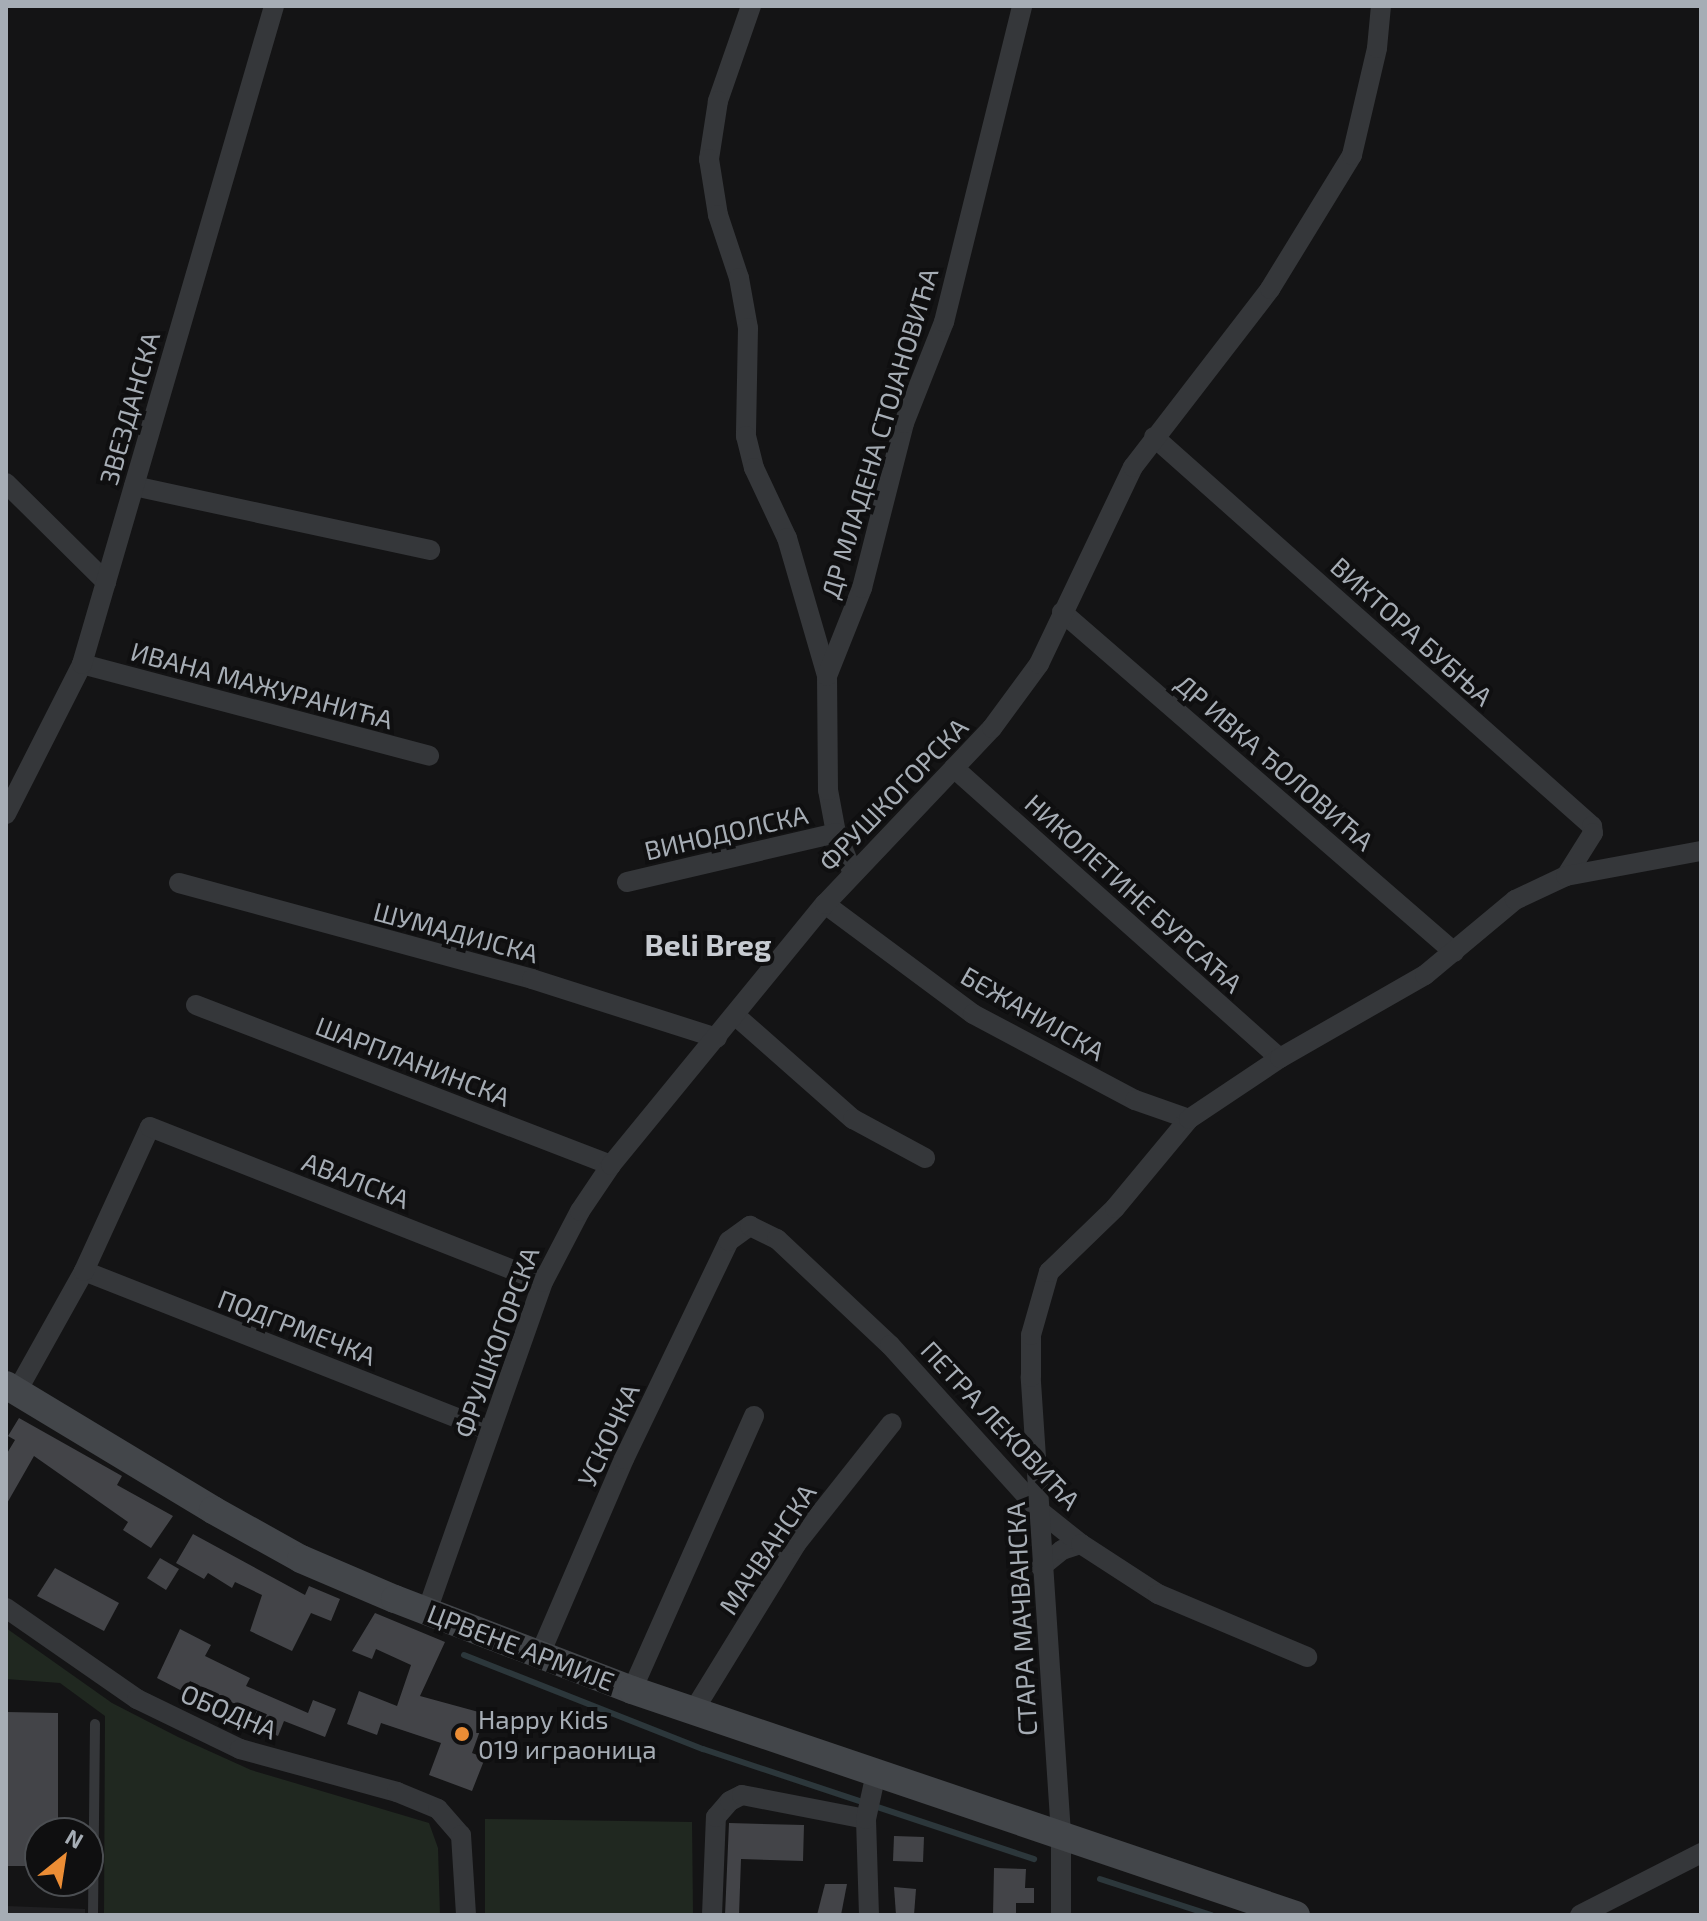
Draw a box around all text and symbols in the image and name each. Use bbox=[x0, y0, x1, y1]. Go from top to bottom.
street label: ДР МЛАДЕНА СТОЈАНОВИЋА bbox=[814, 264, 944, 602]
street label: ЗВЕЗДАНСКА bbox=[92, 328, 166, 488]
street label: ВИКТОРА БУБЊА bbox=[1325, 550, 1499, 712]
street label: ИВАНА МАЖУРАНИЋА bbox=[128, 635, 396, 735]
street label: ДР ИВКА ЂОЛОВИЋА bbox=[1170, 667, 1380, 857]
street label: ФРУШКОГОРСКА bbox=[812, 711, 974, 877]
street label: НИКОЛЕТИНЕ БУРСАЋА bbox=[1019, 787, 1249, 999]
street label: ВИНОДОЛСКА bbox=[641, 798, 811, 866]
street label: ШУМАДИЈСКА bbox=[370, 895, 542, 969]
district label: Beli Breg bbox=[645, 926, 771, 962]
street label: БЕЖАНИЈСКА bbox=[956, 959, 1110, 1067]
street label: ШАРПЛАНИНСКА bbox=[312, 1010, 514, 1112]
street label: АВАЛСКА bbox=[298, 1145, 414, 1215]
street label: ФРУШКОГОРСКА bbox=[447, 1242, 545, 1442]
street label: ПОДГРМЕЧКА bbox=[214, 1283, 380, 1371]
street label: ПЕТРА ЛЕКОВИЋА bbox=[915, 1334, 1087, 1516]
street label: УСКОЧКА bbox=[571, 1379, 645, 1491]
street label: МАЧВАНСКА bbox=[712, 1478, 822, 1620]
street label: СТАРА МАЧВАНСКА bbox=[999, 1501, 1043, 1737]
street label: ЦРВЕНЕ АРМИЈЕ bbox=[423, 1597, 619, 1697]
street label: ОБОДНА bbox=[176, 1677, 282, 1745]
place label: Happy Kids 019 играоница bbox=[478, 1703, 657, 1764]
marker: Happy Kids 019 играоница bbox=[453, 1725, 471, 1743]
north arrow bbox=[24, 1817, 104, 1897]
text: N bbox=[62, 1823, 88, 1853]

